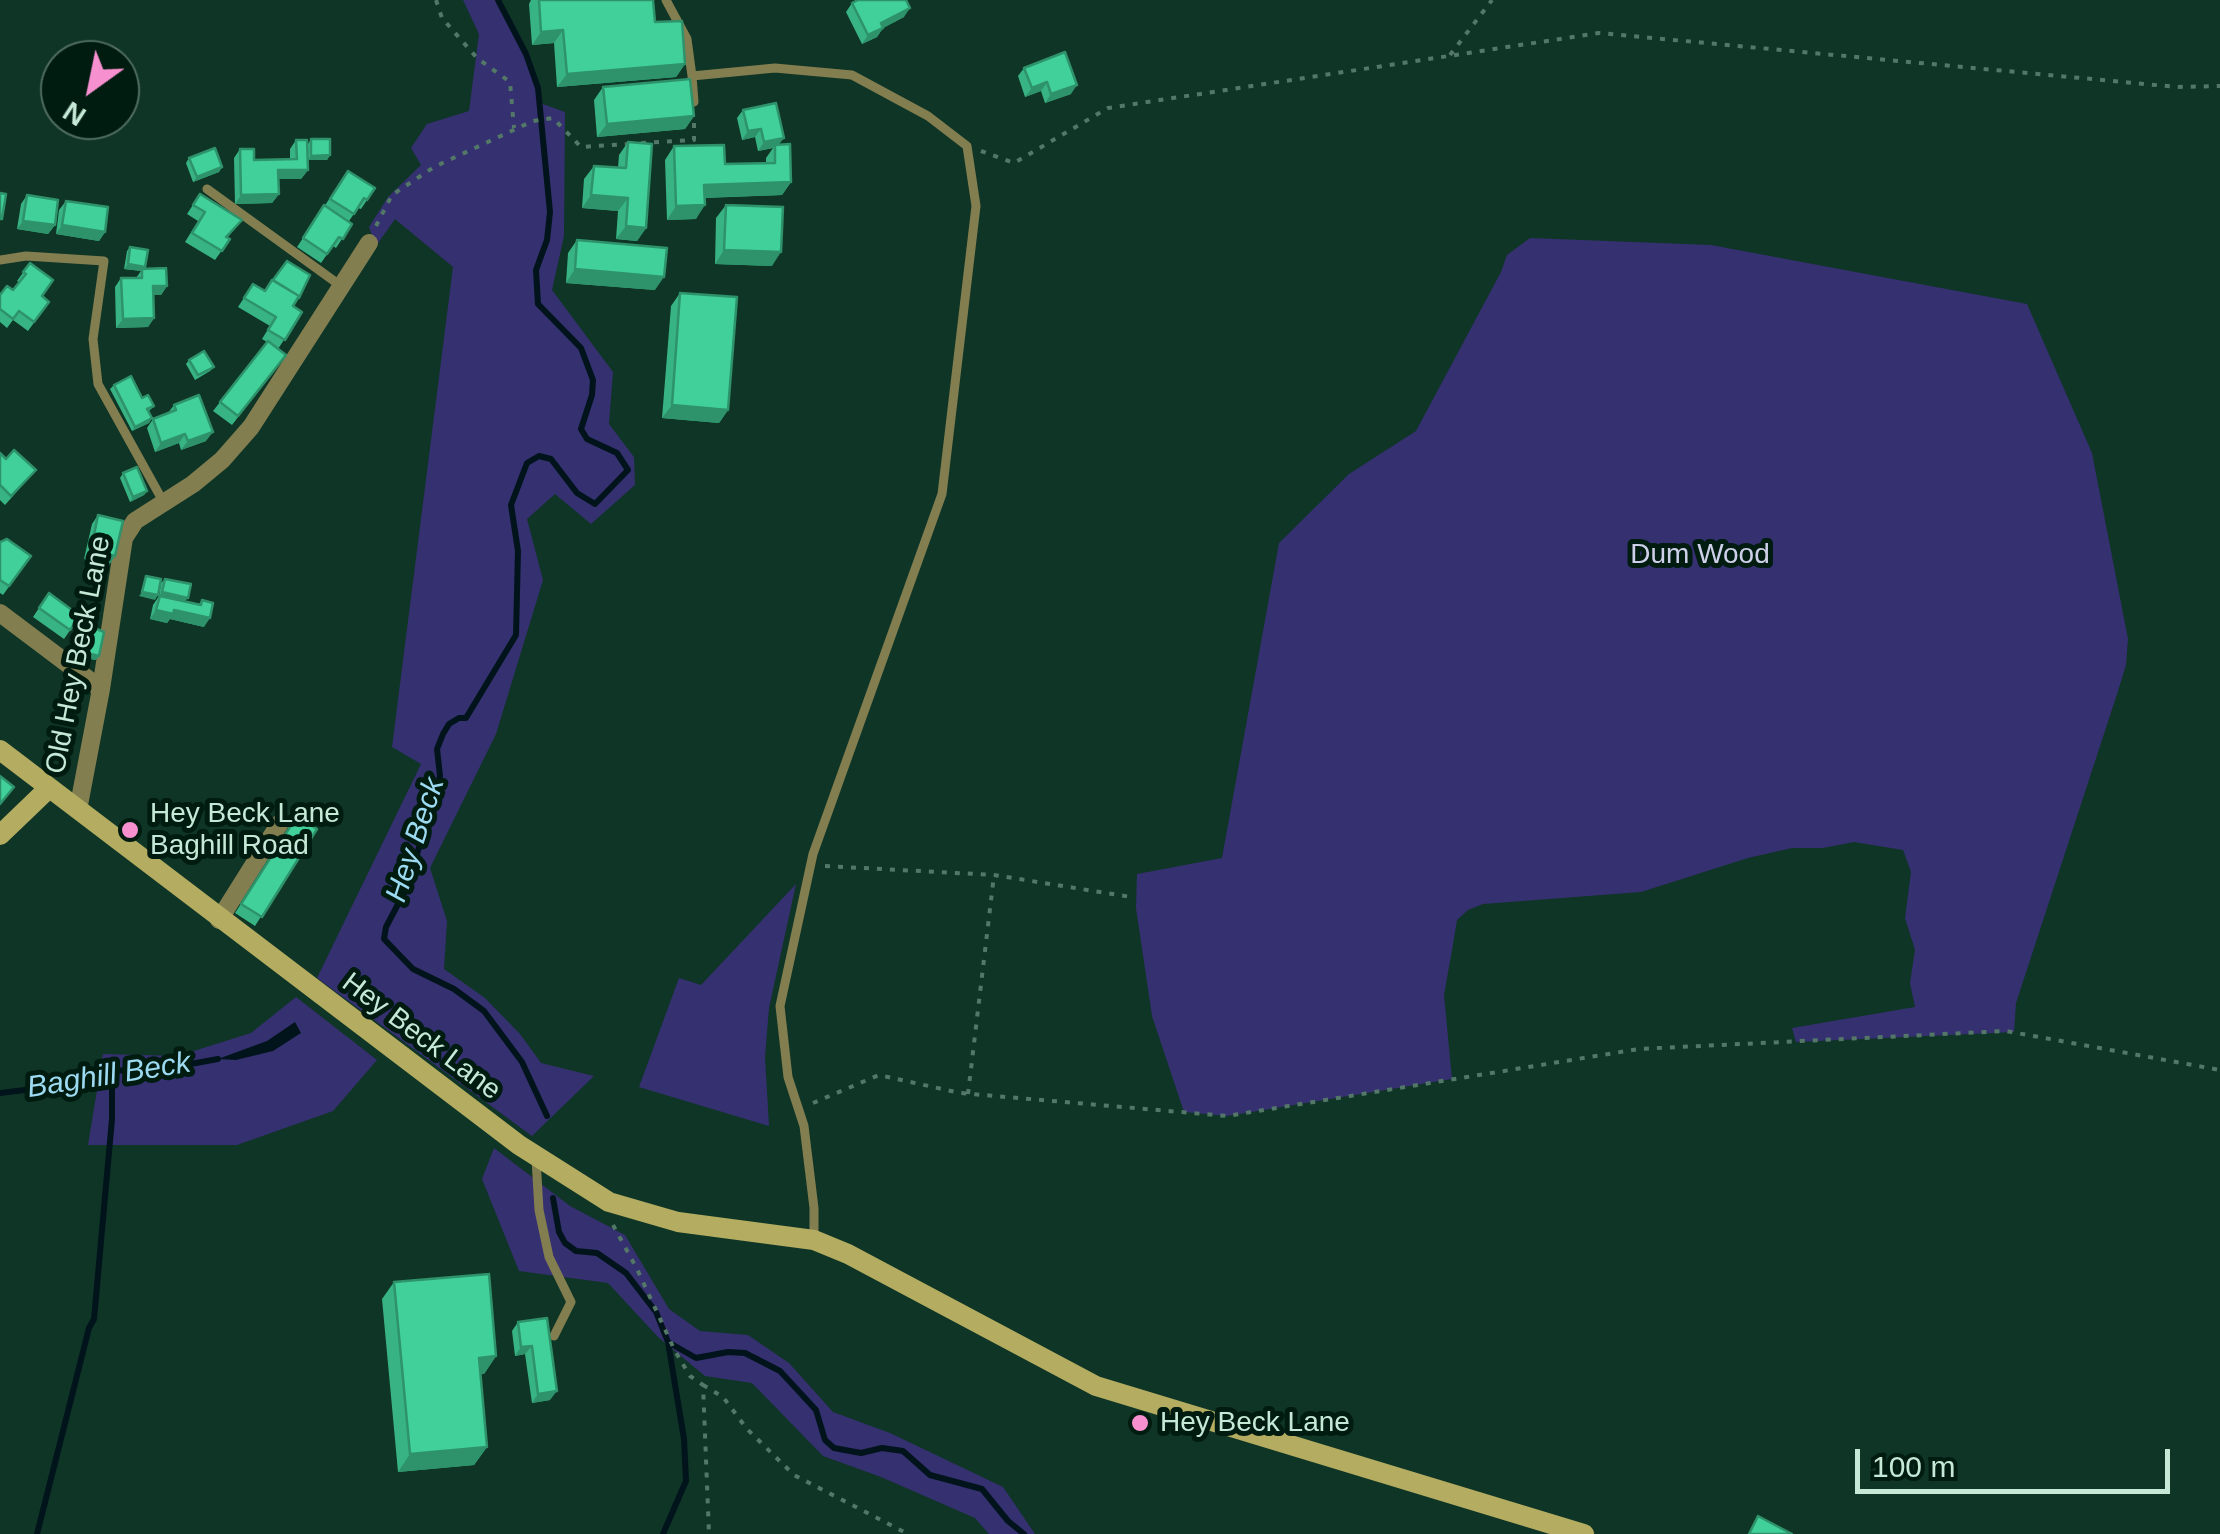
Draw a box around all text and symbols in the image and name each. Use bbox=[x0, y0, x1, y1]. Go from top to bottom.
north arrow bbox=[40, 40, 140, 140]
text: N bbox=[58, 95, 91, 132]
street label: Old Hey Beck Lane bbox=[39, 533, 119, 777]
park label: Dum Wood bbox=[1630, 538, 1770, 572]
water label: Hey Beck bbox=[379, 773, 453, 907]
place label: Hey Beck Lane Baghill Road bbox=[150, 797, 340, 863]
marker: Hey Beck Lane Baghill Road bbox=[119, 819, 141, 841]
street label: Hey Beck Lane bbox=[335, 966, 507, 1108]
water label: Baghill Beck bbox=[25, 1045, 193, 1107]
place label: Hey Beck Lane bbox=[1160, 1406, 1350, 1440]
marker: Hey Beck Lane bbox=[1129, 1412, 1151, 1434]
scale bar bbox=[1860, 1429, 2175, 1491]
text: 100 m bbox=[1872, 1450, 1955, 1483]

